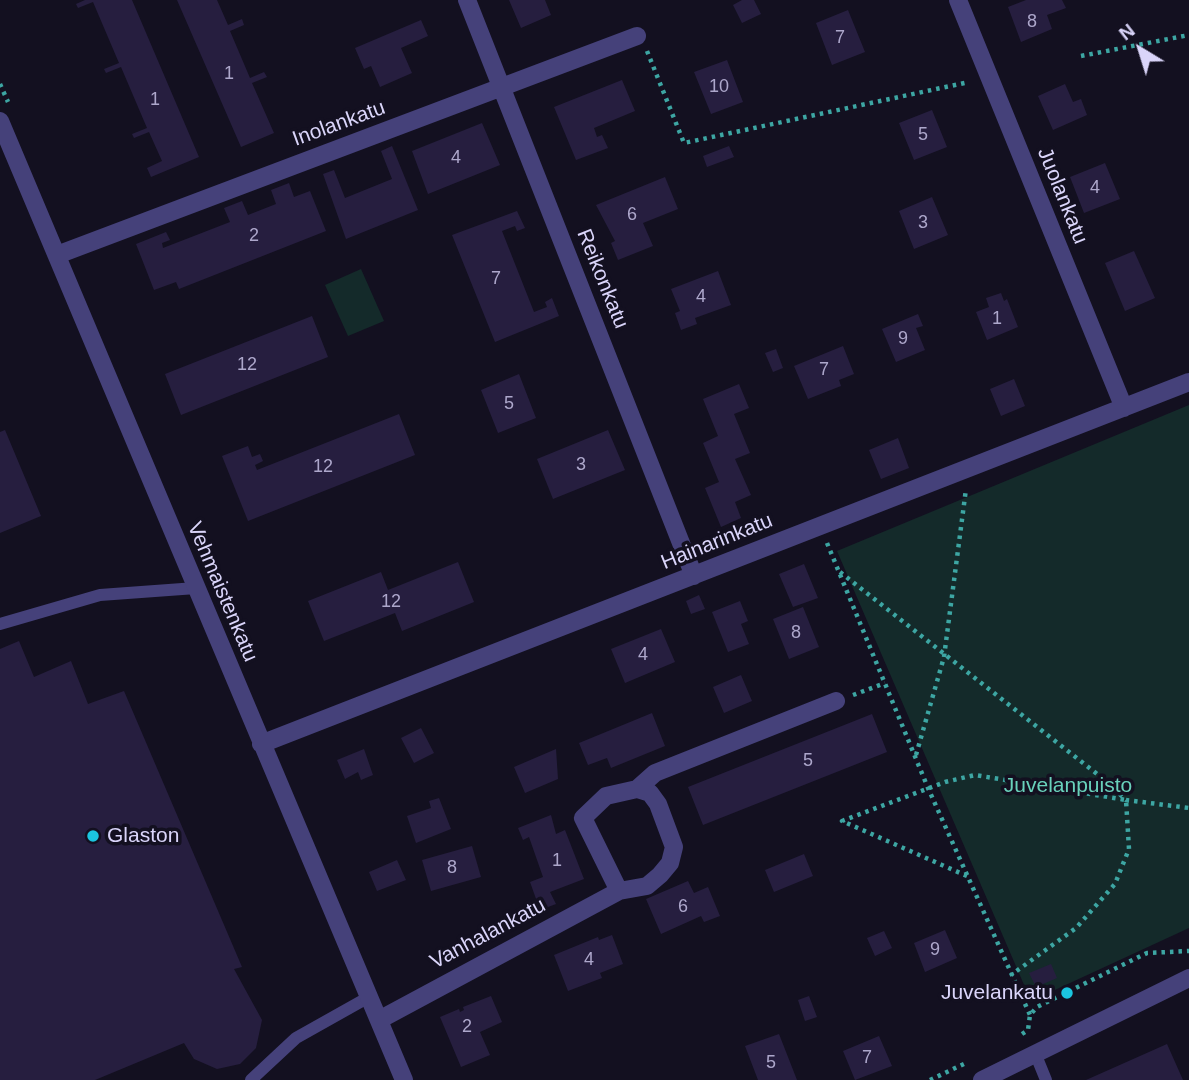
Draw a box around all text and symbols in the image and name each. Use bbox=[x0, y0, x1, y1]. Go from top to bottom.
house number: 8 bbox=[1027, 11, 1037, 33]
north arrow bbox=[1105, 14, 1175, 84]
text: N bbox=[1115, 20, 1139, 45]
house number: 7 bbox=[835, 27, 845, 49]
house number: 1 bbox=[224, 63, 234, 85]
house number: 10 bbox=[709, 76, 729, 98]
house number: 1 bbox=[150, 89, 160, 111]
street label: Inolankatu bbox=[289, 96, 389, 152]
house number: 5 bbox=[918, 124, 928, 146]
street label: Juolankatu bbox=[1031, 144, 1093, 248]
house number: 4 bbox=[451, 147, 461, 169]
house number: 4 bbox=[1090, 177, 1100, 199]
house number: 6 bbox=[627, 204, 637, 226]
house number: 3 bbox=[918, 212, 928, 234]
house number: 2 bbox=[249, 225, 259, 247]
street label: Reikonkatu bbox=[571, 226, 633, 332]
house number: 7 bbox=[491, 268, 501, 290]
house number: 4 bbox=[696, 286, 706, 308]
house number: 1 bbox=[992, 308, 1002, 330]
house number: 9 bbox=[898, 328, 908, 350]
house number: 12 bbox=[237, 354, 257, 376]
house number: 7 bbox=[819, 359, 829, 381]
house number: 5 bbox=[504, 393, 514, 415]
house number: 3 bbox=[576, 454, 586, 476]
house number: 12 bbox=[313, 456, 333, 478]
street label: Hainarinkatu bbox=[658, 508, 776, 576]
street label: Vehmaistenkatu bbox=[181, 518, 263, 666]
house number: 12 bbox=[381, 591, 401, 613]
house number: 8 bbox=[791, 622, 801, 644]
house number: 4 bbox=[638, 644, 648, 666]
house number: 5 bbox=[803, 750, 813, 772]
park label: Juvelanpuisto bbox=[1004, 773, 1132, 799]
place label: Glaston bbox=[107, 823, 179, 849]
marker: Glaston bbox=[85, 828, 101, 844]
house number: 1 bbox=[552, 850, 562, 872]
house number: 8 bbox=[447, 857, 457, 879]
street label: Vanhalankatu bbox=[426, 893, 550, 975]
house number: 6 bbox=[678, 896, 688, 918]
house number: 9 bbox=[930, 939, 940, 961]
house number: 4 bbox=[584, 949, 594, 971]
place label: Juvelankatu bbox=[941, 980, 1053, 1006]
marker: Juvelankatu bbox=[1059, 985, 1075, 1001]
house number: 2 bbox=[462, 1016, 472, 1038]
house number: 7 bbox=[862, 1047, 872, 1069]
house number: 5 bbox=[766, 1052, 776, 1074]

